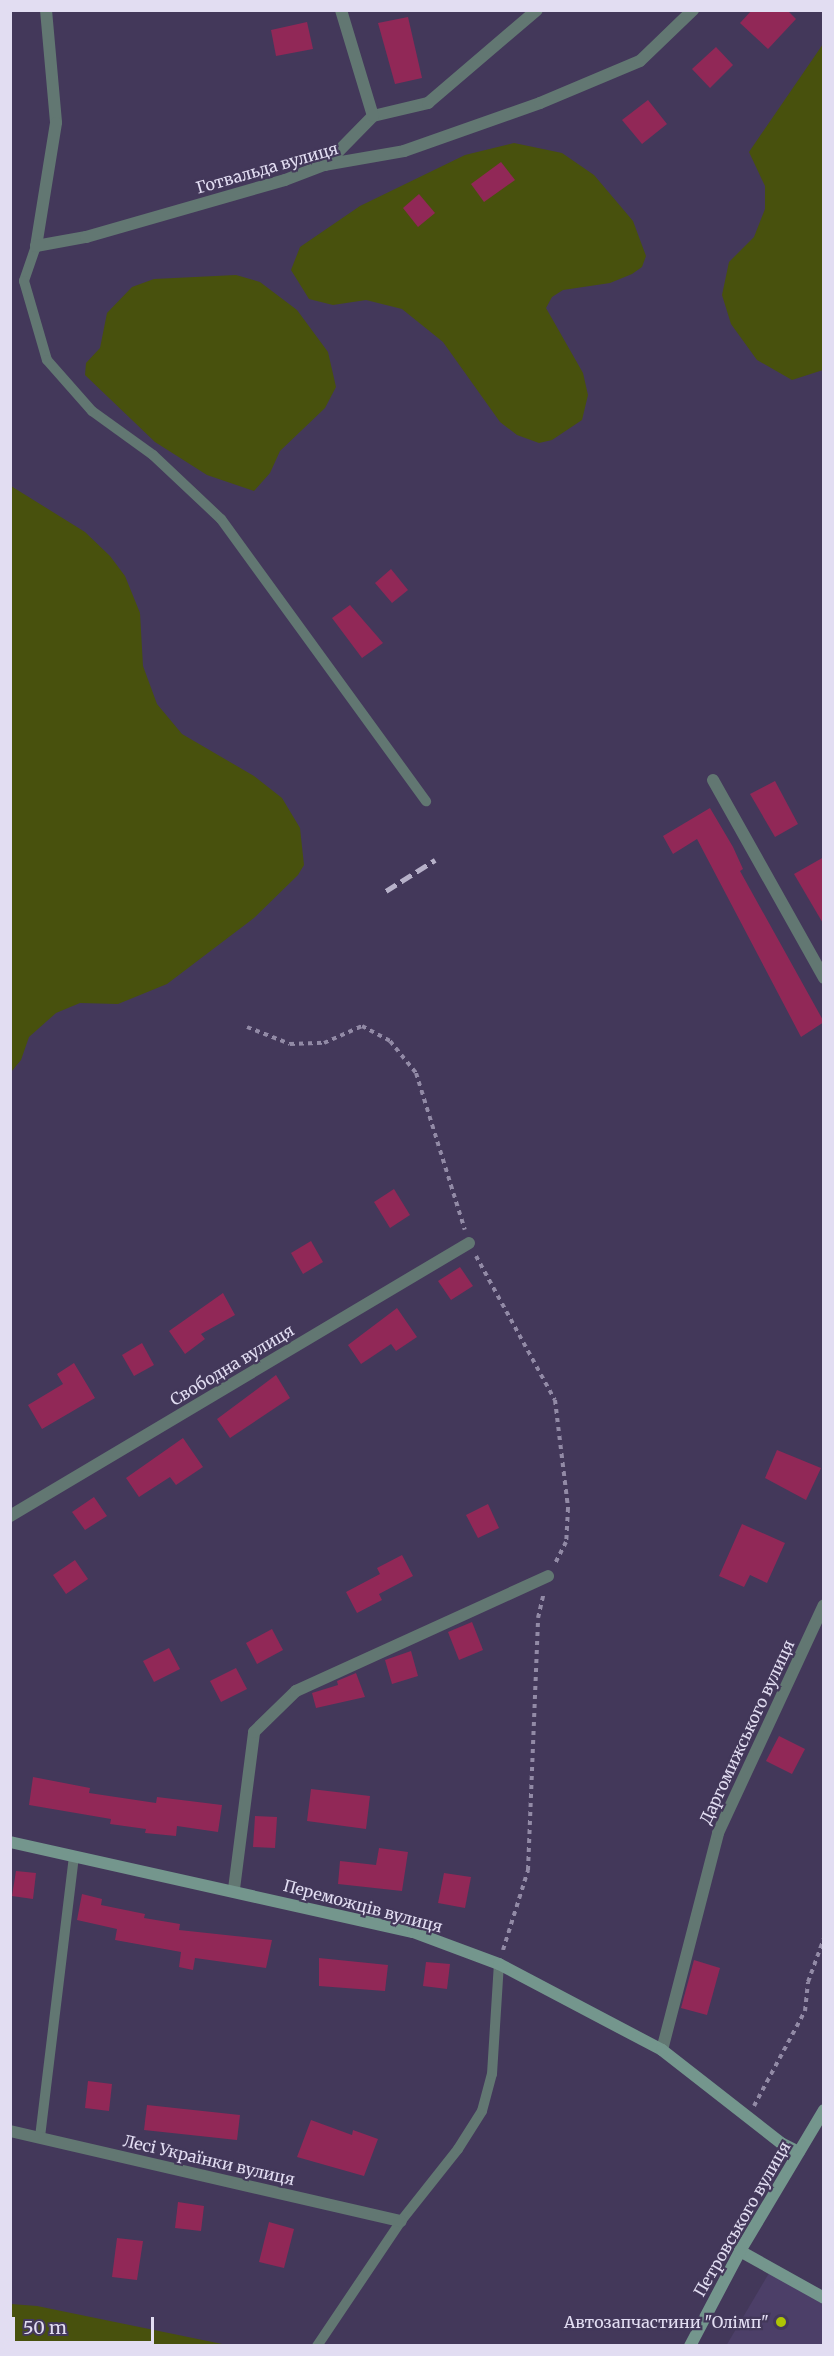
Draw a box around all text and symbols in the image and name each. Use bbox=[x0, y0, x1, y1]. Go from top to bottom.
street label: Готвальда вулиця bbox=[194, 139, 340, 197]
street label: Свободна вулиця bbox=[167, 1320, 297, 1410]
street label: Даргомижського вулиця bbox=[696, 1637, 798, 1827]
street label: Переможців вулиця bbox=[281, 1876, 445, 1936]
street label: Лесі Українки вулиця bbox=[121, 2131, 297, 2189]
street label: Петровського вулиця bbox=[690, 2138, 794, 2300]
scale bar bbox=[15, 2305, 158, 2343]
place label: Автозапчастини "Олімп" bbox=[564, 2312, 769, 2332]
marker: Автозапчастини "Олімп" bbox=[774, 2315, 788, 2329]
text: 50 m bbox=[23, 2316, 67, 2339]

